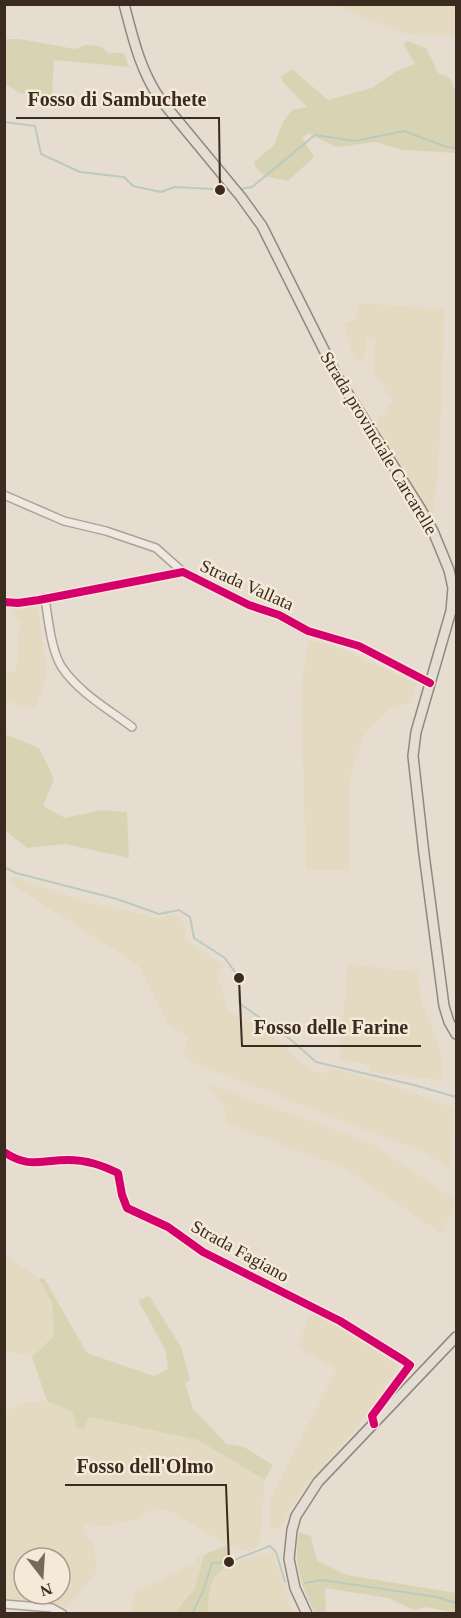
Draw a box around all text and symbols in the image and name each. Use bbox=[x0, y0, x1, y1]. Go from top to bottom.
callout: Fosso di Sambuchete bbox=[16, 80, 219, 118]
text: Fosso di Sambuchete bbox=[28, 88, 207, 110]
street label: Strada provinciale Carcarelle bbox=[316, 348, 442, 538]
street label: Strada Vallata bbox=[197, 555, 297, 615]
callout: Fosso delle Farine bbox=[242, 1008, 421, 1046]
text: Fosso delle Farine bbox=[254, 1016, 408, 1038]
street label: Strada Fagiano bbox=[188, 1216, 292, 1286]
callout: Fosso dell'Olmo bbox=[65, 1447, 226, 1485]
text: Fosso dell'Olmo bbox=[76, 1455, 214, 1477]
north arrow bbox=[12, 1546, 72, 1606]
text: N bbox=[38, 1580, 54, 1600]

